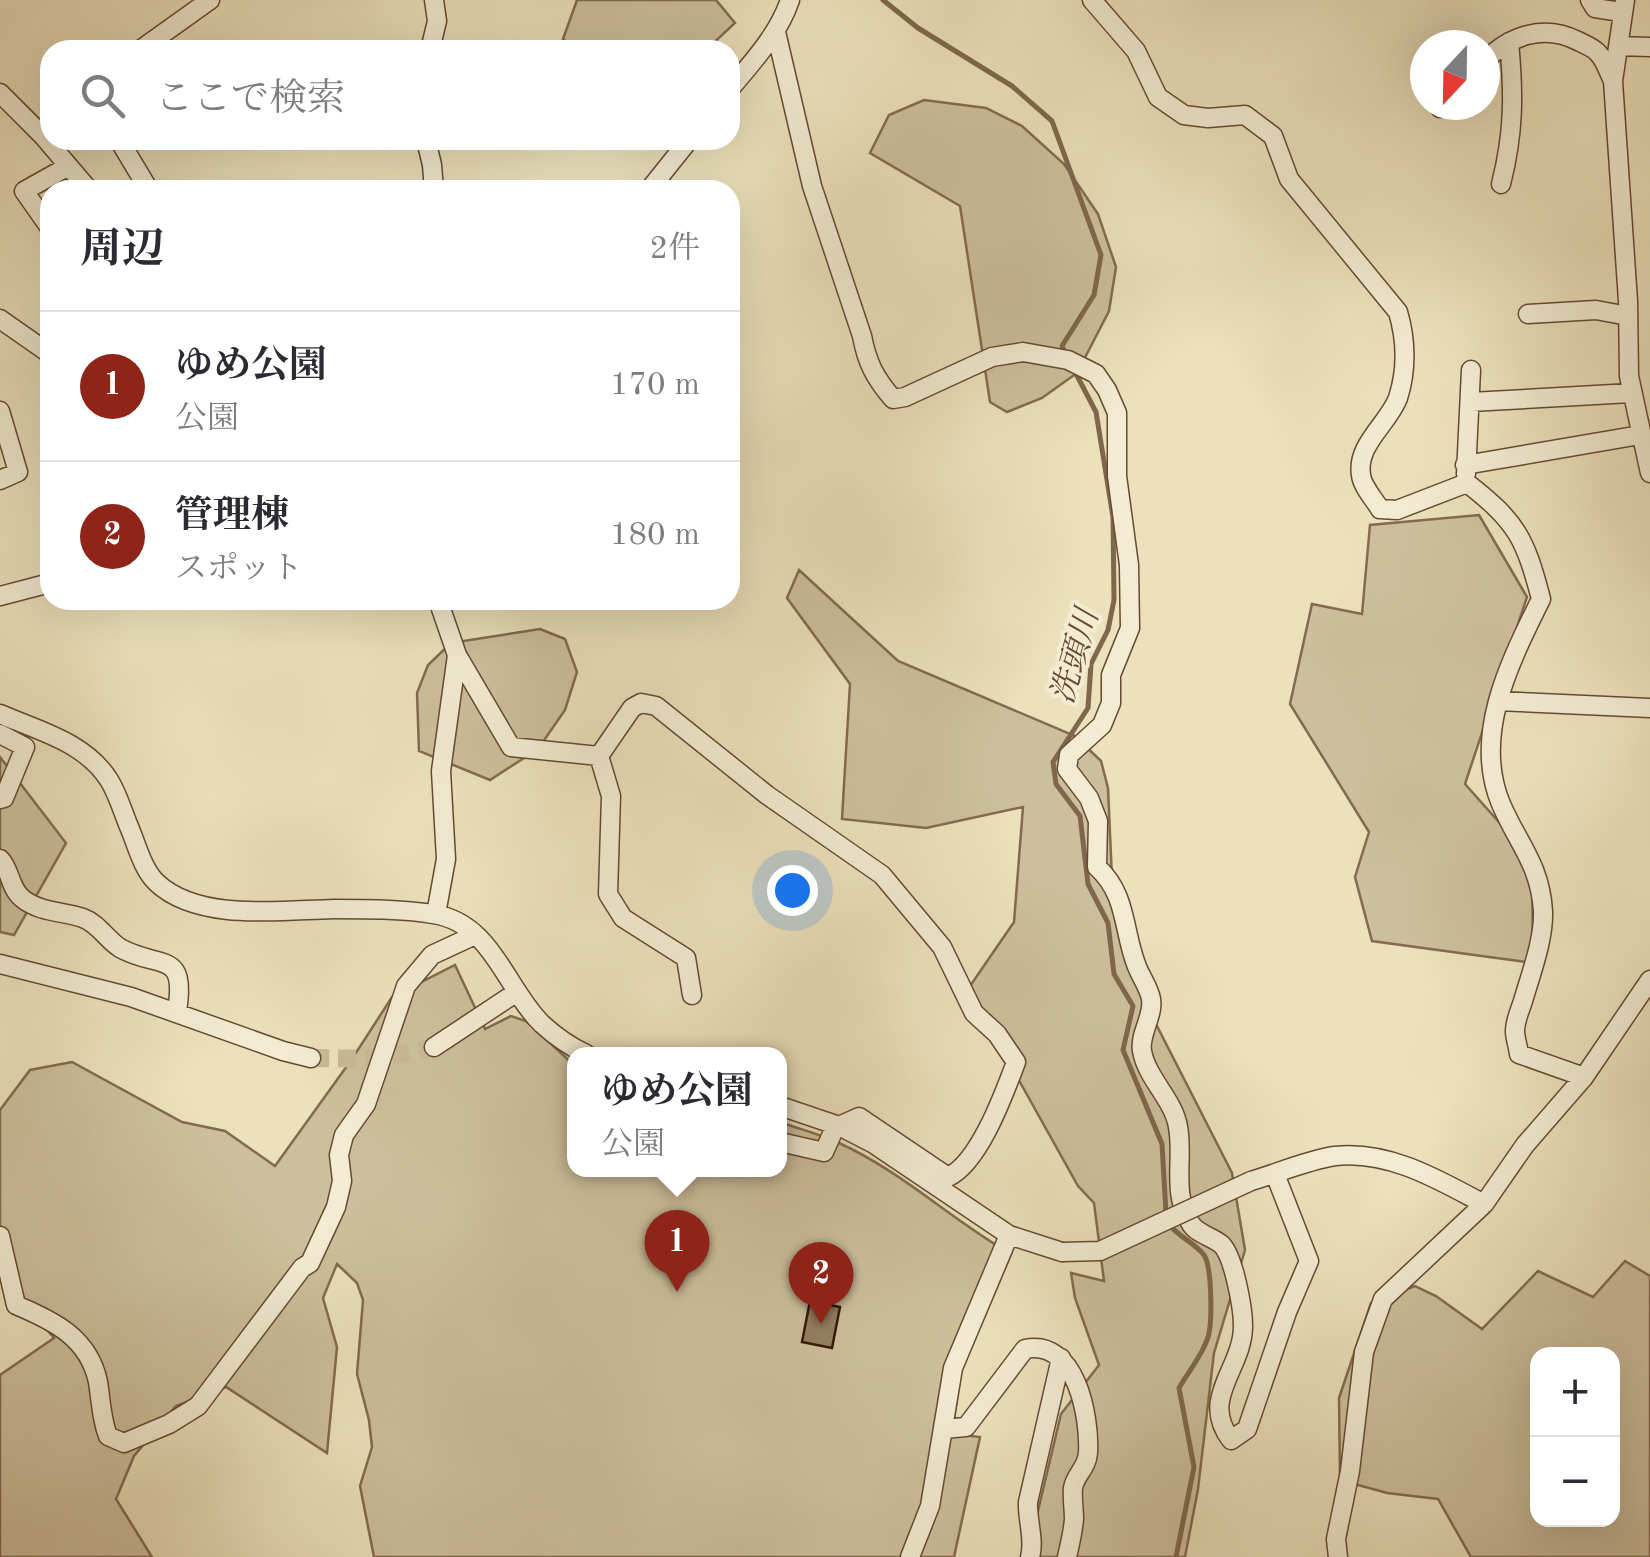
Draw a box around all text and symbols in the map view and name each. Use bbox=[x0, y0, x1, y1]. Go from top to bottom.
north arrow bbox=[1410, 30, 1500, 120]
search box bbox=[40, 40, 740, 150]
icon: search bbox=[75, 68, 130, 123]
text: ここで検索 bbox=[155, 81, 345, 119]
text: 周辺 bbox=[80, 230, 164, 272]
text: 2件 bbox=[649, 234, 700, 266]
text: ゆめ公園 bbox=[175, 348, 327, 386]
text: 1 bbox=[103, 370, 122, 402]
text: 170 m bbox=[610, 370, 700, 402]
text: 公園 bbox=[175, 404, 239, 436]
text: 管理棟 bbox=[175, 498, 289, 536]
text: 2 bbox=[103, 520, 122, 552]
text: 180 m bbox=[610, 520, 700, 552]
text: スポット bbox=[175, 554, 303, 586]
water label: 洗頭川 bbox=[1045, 603, 1106, 707]
your location bbox=[767, 865, 818, 916]
popup bbox=[567, 1047, 787, 1177]
text: ゆめ公園 bbox=[601, 1074, 753, 1112]
text: 公園 bbox=[601, 1130, 665, 1162]
pin: 1 bbox=[644, 1210, 710, 1292]
pin: 2 bbox=[788, 1242, 854, 1324]
map controls bbox=[1530, 1347, 1620, 1527]
button: + bbox=[1530, 1347, 1620, 1437]
button: − bbox=[1530, 1437, 1620, 1527]

